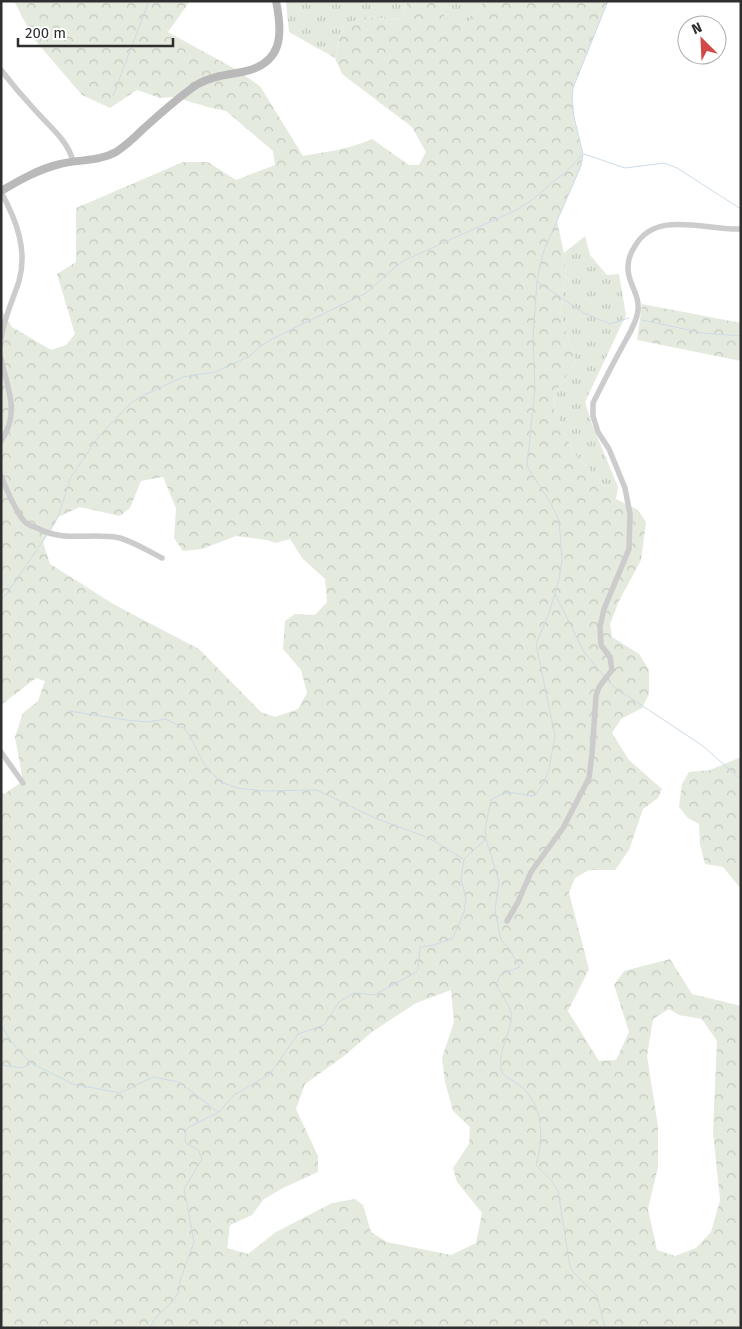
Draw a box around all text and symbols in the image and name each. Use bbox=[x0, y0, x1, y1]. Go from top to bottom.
scale bar bbox=[18, 15, 172, 47]
north arrow bbox=[677, 15, 727, 65]
text: N bbox=[689, 19, 705, 38]
text: 200 m bbox=[25, 24, 66, 42]

